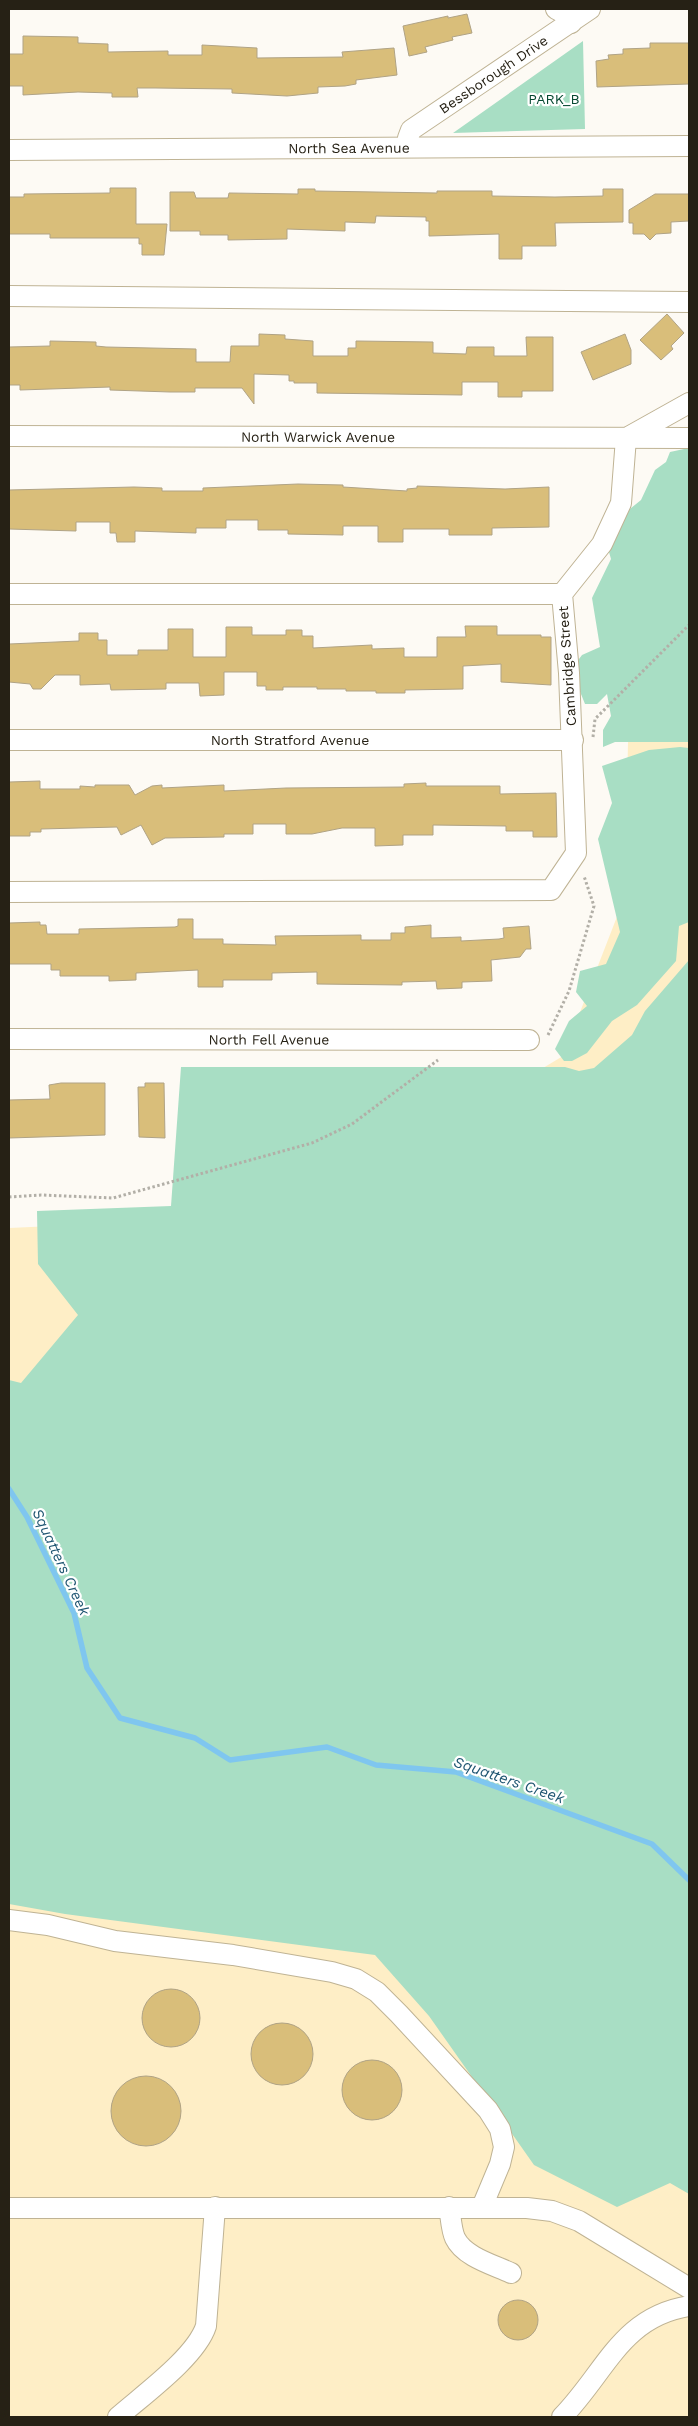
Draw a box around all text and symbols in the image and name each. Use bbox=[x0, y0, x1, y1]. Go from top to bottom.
street label: Bessborough Drive bbox=[436, 32, 551, 117]
park label: PARK_B bbox=[528, 91, 580, 107]
street label: North Sea Avenue bbox=[288, 140, 410, 156]
street label: North Warwick Avenue bbox=[241, 429, 395, 445]
street label: Cambridge Street bbox=[555, 605, 579, 727]
street label: North Stratford Avenue bbox=[211, 732, 369, 748]
street label: North Fell Avenue bbox=[209, 1031, 329, 1048]
water label: Squatters Creek bbox=[28, 1506, 94, 1619]
water label: Squatters Creek bbox=[451, 1753, 567, 1808]

